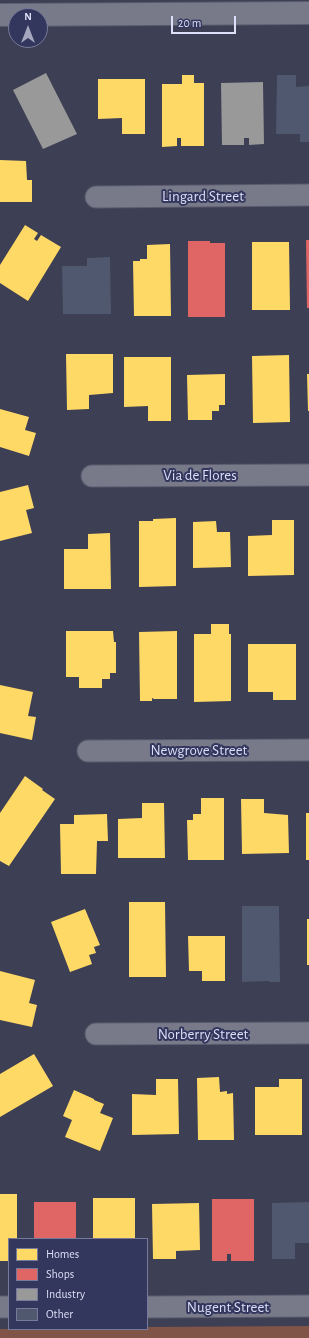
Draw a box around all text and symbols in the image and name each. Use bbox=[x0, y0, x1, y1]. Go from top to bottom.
north arrow bbox=[8, 8, 48, 48]
scale bar bbox=[173, 8, 238, 34]
text: N bbox=[24, 11, 32, 22]
text: 20 m bbox=[178, 17, 201, 29]
street label: Lingard Street bbox=[162, 187, 244, 205]
street label: Via de Flores bbox=[163, 466, 237, 484]
street label: Newgrove Street bbox=[151, 741, 247, 759]
street label: Norberry Street bbox=[158, 1025, 248, 1043]
legend bbox=[8, 1238, 148, 1330]
text: Homes bbox=[46, 1248, 79, 1260]
text: Shops bbox=[46, 1268, 74, 1280]
text: Industry bbox=[46, 1288, 85, 1300]
street label: Nugent Street bbox=[187, 1298, 269, 1316]
text: Other bbox=[46, 1308, 73, 1320]

